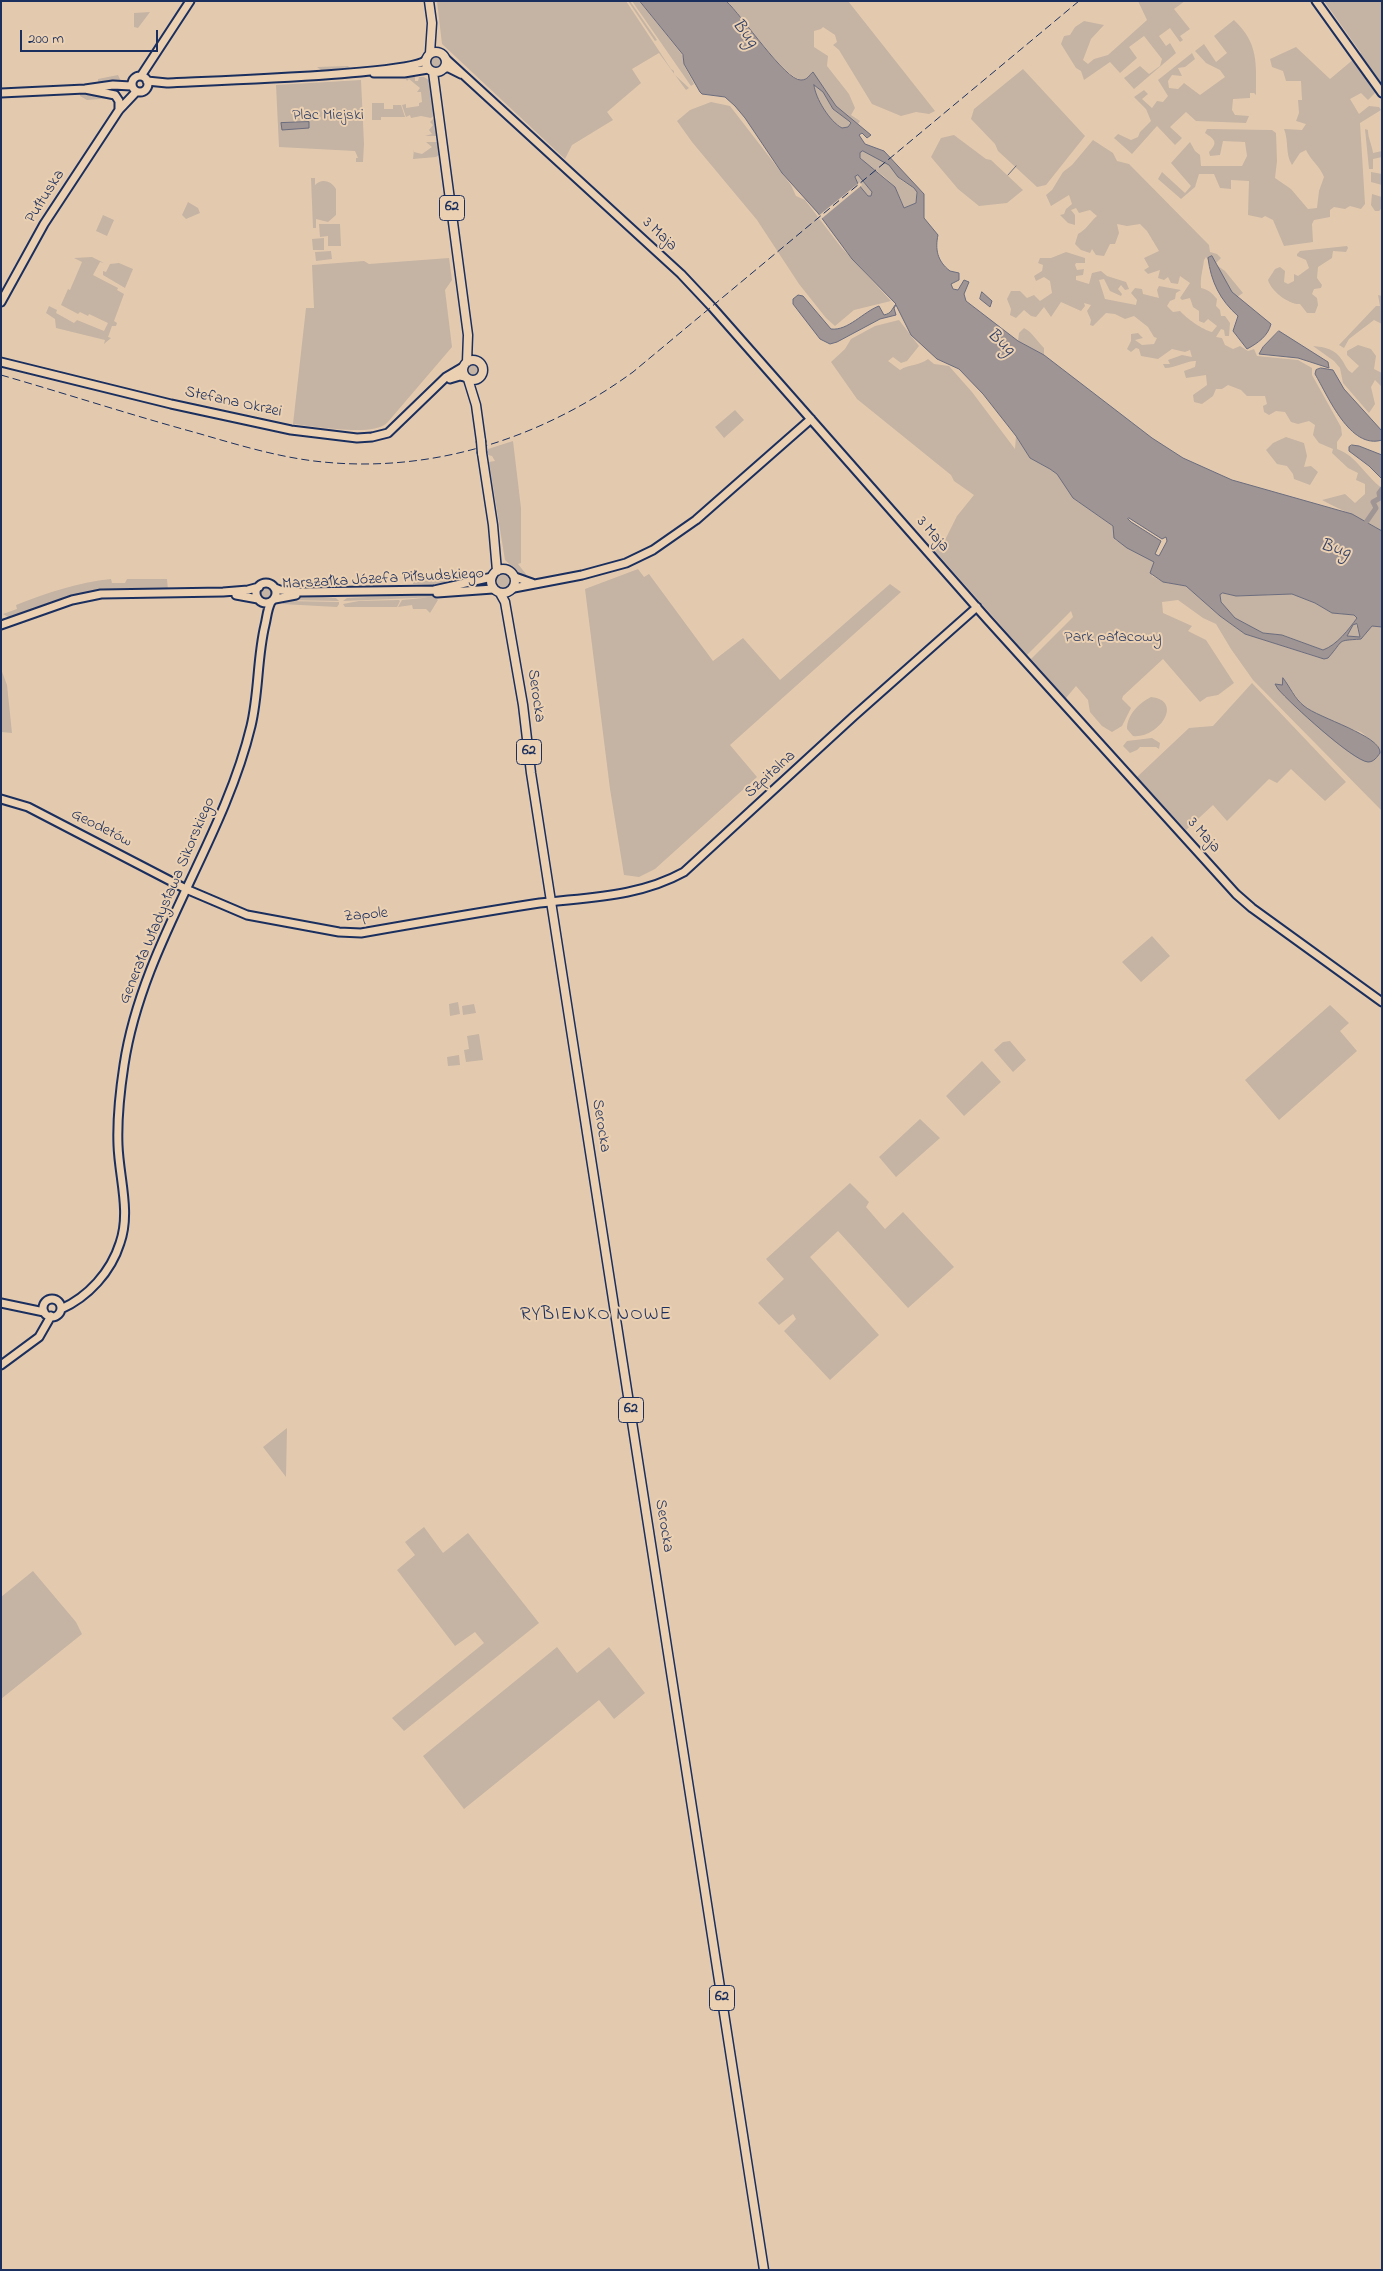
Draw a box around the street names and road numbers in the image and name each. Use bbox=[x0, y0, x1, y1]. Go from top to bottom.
street label: Pułtuska bbox=[22, 167, 70, 227]
road number: 62 bbox=[440, 196, 464, 220]
street label: 3 Maja bbox=[638, 214, 680, 256]
street label: Stefana Okrzei bbox=[183, 383, 283, 423]
street label: 3 Maja bbox=[911, 513, 953, 557]
street label: Marszałka Józefa Piłsudskiego bbox=[282, 565, 484, 595]
street label: Serocka bbox=[522, 668, 548, 724]
road number: 62 bbox=[516, 740, 542, 764]
street label: Szpitalna bbox=[742, 747, 800, 803]
street label: Generała Władysława Sikorskiego bbox=[116, 795, 220, 1007]
street label: Geodetów bbox=[67, 805, 135, 853]
street label: 3 Maja bbox=[1182, 814, 1224, 858]
street label: Zapole bbox=[343, 905, 389, 927]
street label: Serocka bbox=[586, 1098, 614, 1154]
road number: 62 bbox=[618, 1398, 644, 1422]
street label: Serocka bbox=[649, 1498, 677, 1554]
road number: 62 bbox=[710, 1986, 734, 2010]

